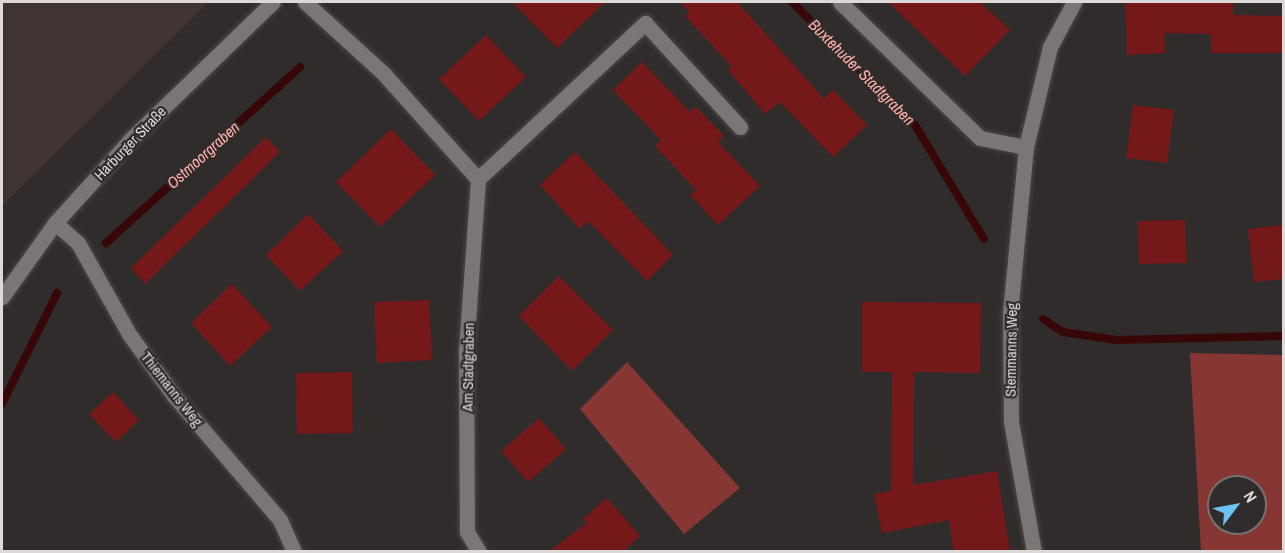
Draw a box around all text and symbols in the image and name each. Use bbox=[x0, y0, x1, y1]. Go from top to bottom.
water label: Buxtehuder Stadtgraben bbox=[805, 15, 919, 129]
street label: Harburger Straße bbox=[90, 102, 170, 184]
water label: Ostmoorgraben bbox=[163, 117, 243, 193]
street label: Stemmanns Weg bbox=[1001, 303, 1021, 397]
street label: Am Stadtgraben bbox=[458, 322, 478, 412]
street label: Thiemanns Weg bbox=[137, 348, 207, 430]
north arrow bbox=[1207, 475, 1267, 535]
text: N bbox=[1239, 487, 1262, 506]

